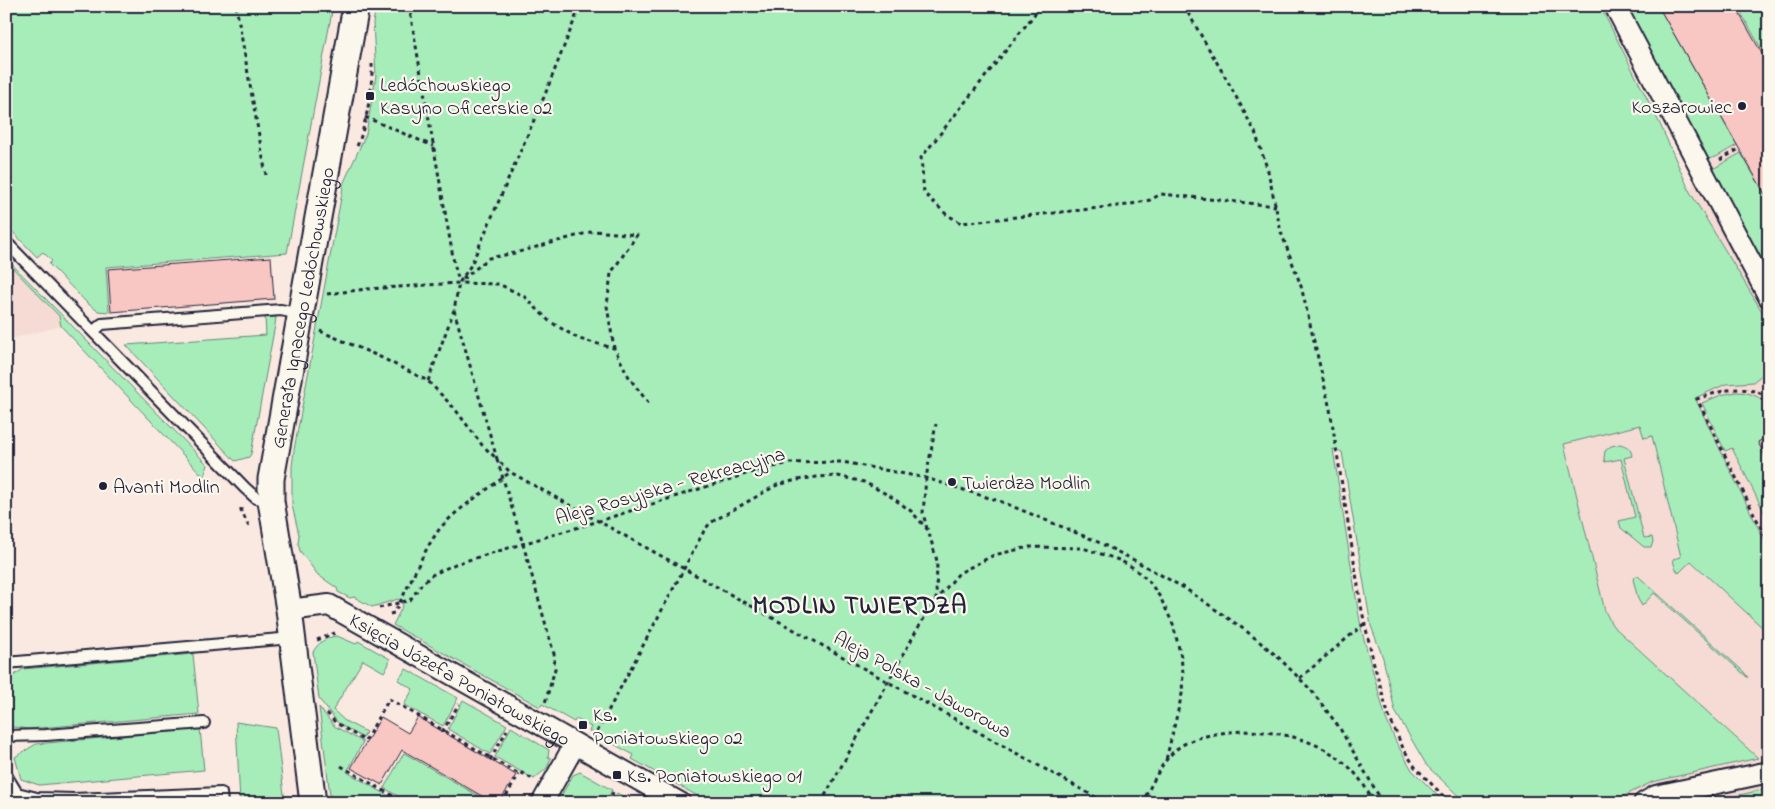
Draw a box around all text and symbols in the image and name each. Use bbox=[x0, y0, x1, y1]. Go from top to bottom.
place label: Ledóchowskiego Kasyno Oficerskie 02 bbox=[380, 72, 552, 124]
marker: Ledóchowskiego Kasyno Oficerskie 02 bbox=[364, 90, 376, 102]
place label: Koszarowiec bbox=[1631, 94, 1732, 123]
marker: Koszarowiec bbox=[1736, 100, 1748, 112]
street label: Generała Ignacego Ledóchowskiego bbox=[265, 165, 344, 451]
street label: Aleja Rosyjska - Rekreacyjna bbox=[552, 441, 789, 534]
place label: Twierdza Modlin bbox=[962, 470, 1090, 499]
place label: Avanti Modlin bbox=[113, 474, 220, 503]
marker: Twierdza Modlin bbox=[946, 476, 958, 488]
marker: Avanti Modlin bbox=[97, 480, 109, 492]
district label: MODLIN TWIERDZA bbox=[753, 589, 967, 625]
street label: Księcia Józefa Poniatowskiego bbox=[343, 607, 575, 755]
street label: Aleja Polska - Jaworowa bbox=[827, 625, 1016, 747]
place label: Ks. Poniatowskiego 02 bbox=[593, 702, 743, 755]
marker: Ks. Poniatowskiego 02 bbox=[577, 719, 589, 731]
place label: Ks. Poniatowskiego 01 bbox=[627, 763, 802, 793]
marker: Ks. Poniatowskiego 01 bbox=[611, 769, 623, 781]

